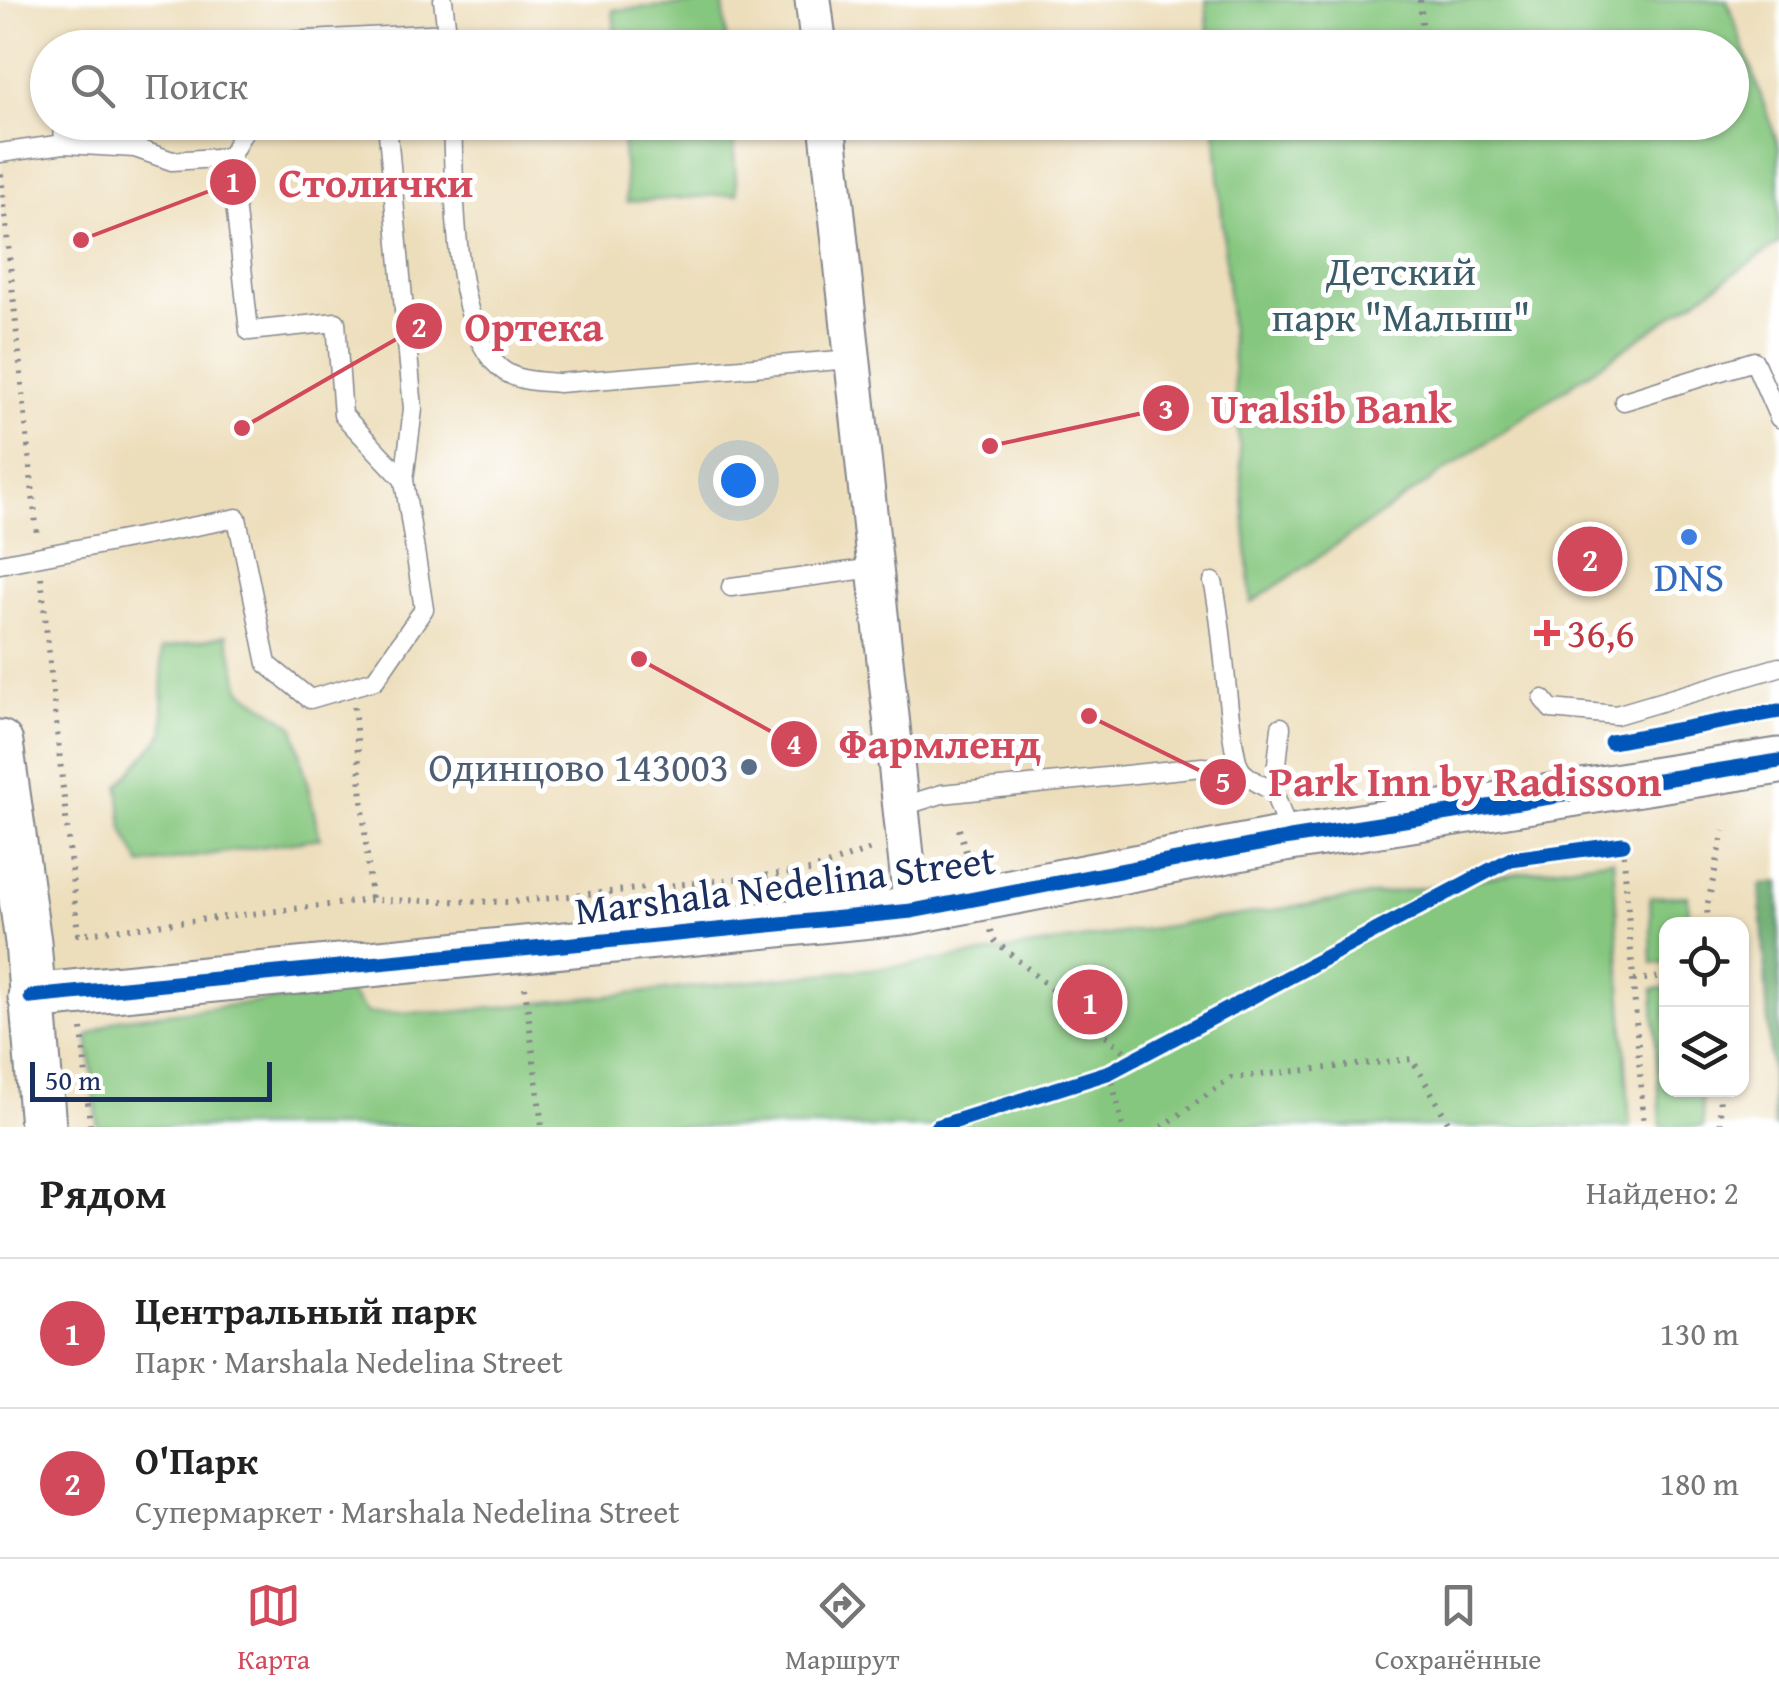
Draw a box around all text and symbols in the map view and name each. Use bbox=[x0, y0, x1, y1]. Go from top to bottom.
search box bbox=[30, 30, 1749, 140]
text: Поиск bbox=[145, 57, 248, 113]
icon: search bbox=[65, 58, 120, 113]
callout: Столички bbox=[208, 146, 493, 218]
text: Столички bbox=[279, 151, 473, 212]
text: 1 bbox=[225, 159, 241, 203]
park label: Детский парк "Малыш" bbox=[1272, 241, 1530, 346]
callout: Ортека bbox=[394, 290, 623, 362]
text: Ортека bbox=[464, 295, 604, 356]
text: 2 bbox=[411, 304, 427, 348]
callout: Uralsib Bank bbox=[1141, 372, 1472, 444]
text: Uralsib Bank bbox=[1210, 377, 1453, 438]
text: 3 bbox=[1158, 386, 1174, 430]
your location bbox=[713, 455, 764, 506]
pin: 2 bbox=[1558, 522, 1622, 596]
marker: DNS bbox=[1678, 526, 1700, 548]
place label: DNS bbox=[1654, 547, 1724, 606]
place label: 36,6 bbox=[1567, 603, 1634, 662]
marker: 36,6 bbox=[1536, 622, 1558, 644]
callout: Фармленд bbox=[769, 708, 1061, 780]
text: Фармленд bbox=[839, 712, 1042, 773]
text: 4 bbox=[786, 721, 802, 765]
place label: Одинцово 143003 bbox=[429, 737, 729, 796]
callout: Park Inn by Radisson bbox=[1198, 746, 1681, 818]
text: Park Inn by Radisson bbox=[1268, 750, 1662, 811]
marker: Одинцово 143003 bbox=[738, 756, 760, 778]
text: 5 bbox=[1215, 759, 1231, 803]
street label: Marshala Nedelina Street bbox=[571, 829, 999, 940]
map controls bbox=[1659, 917, 1749, 1097]
button: locate bbox=[1659, 917, 1749, 1007]
pin: 1 bbox=[1058, 964, 1122, 1040]
button: layers bbox=[1659, 1007, 1749, 1097]
scale bar bbox=[30, 1057, 272, 1102]
text: 50 m bbox=[45, 1059, 101, 1100]
text: Рядом bbox=[40, 1162, 167, 1223]
text: Найдено: 2 bbox=[1586, 1169, 1739, 1216]
text: Центральный парк bbox=[135, 1282, 477, 1338]
text: 1 bbox=[64, 1310, 81, 1357]
text: 130 m bbox=[1660, 1310, 1739, 1357]
text: Парк · Marshala Nedelina Street bbox=[135, 1338, 563, 1385]
text: О'Парк bbox=[135, 1432, 258, 1488]
text: 2 bbox=[64, 1460, 81, 1507]
text: 180 m bbox=[1660, 1460, 1739, 1507]
text: Супермаркет · Marshala Nedelina Street bbox=[135, 1488, 680, 1535]
tab: Карта bbox=[238, 1578, 310, 1679]
tab: Маршрут bbox=[785, 1578, 900, 1679]
tab: Сохранённые bbox=[1375, 1578, 1541, 1679]

